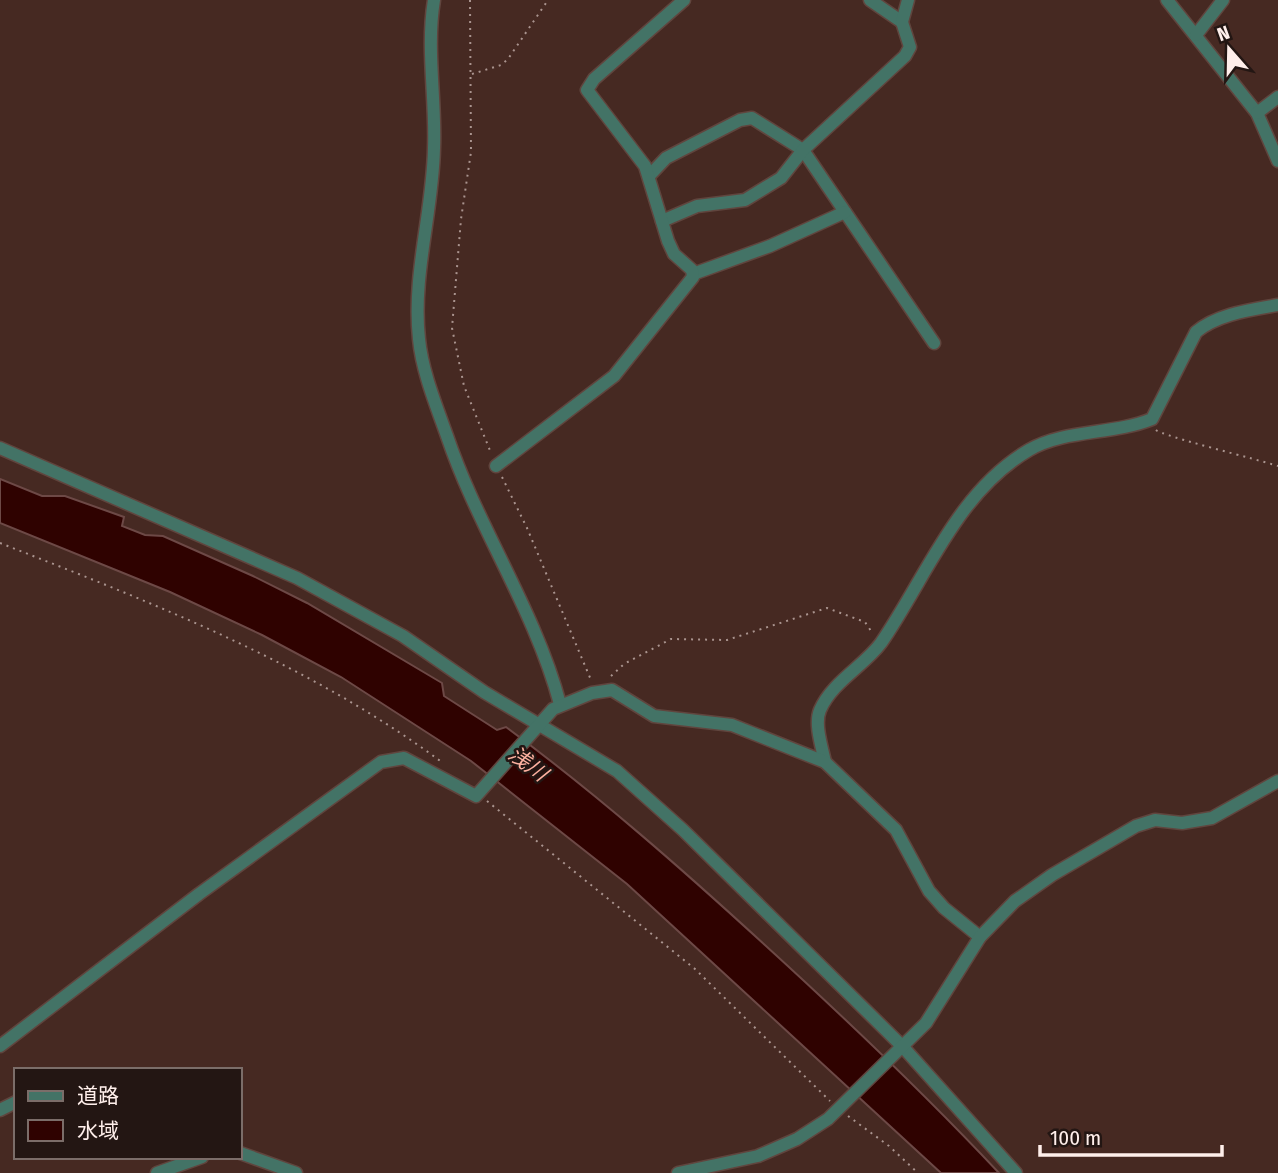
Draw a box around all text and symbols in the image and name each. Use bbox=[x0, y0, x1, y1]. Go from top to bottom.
north arrow bbox=[1194, 14, 1264, 84]
text: N bbox=[1214, 21, 1233, 46]
water label: 浅川 bbox=[503, 741, 554, 788]
legend bbox=[14, 1068, 242, 1159]
text: 道路 bbox=[77, 1083, 119, 1109]
scale bar bbox=[1040, 1114, 1222, 1158]
text: 水域 bbox=[77, 1118, 119, 1144]
text: 100 m bbox=[1050, 1125, 1101, 1151]

